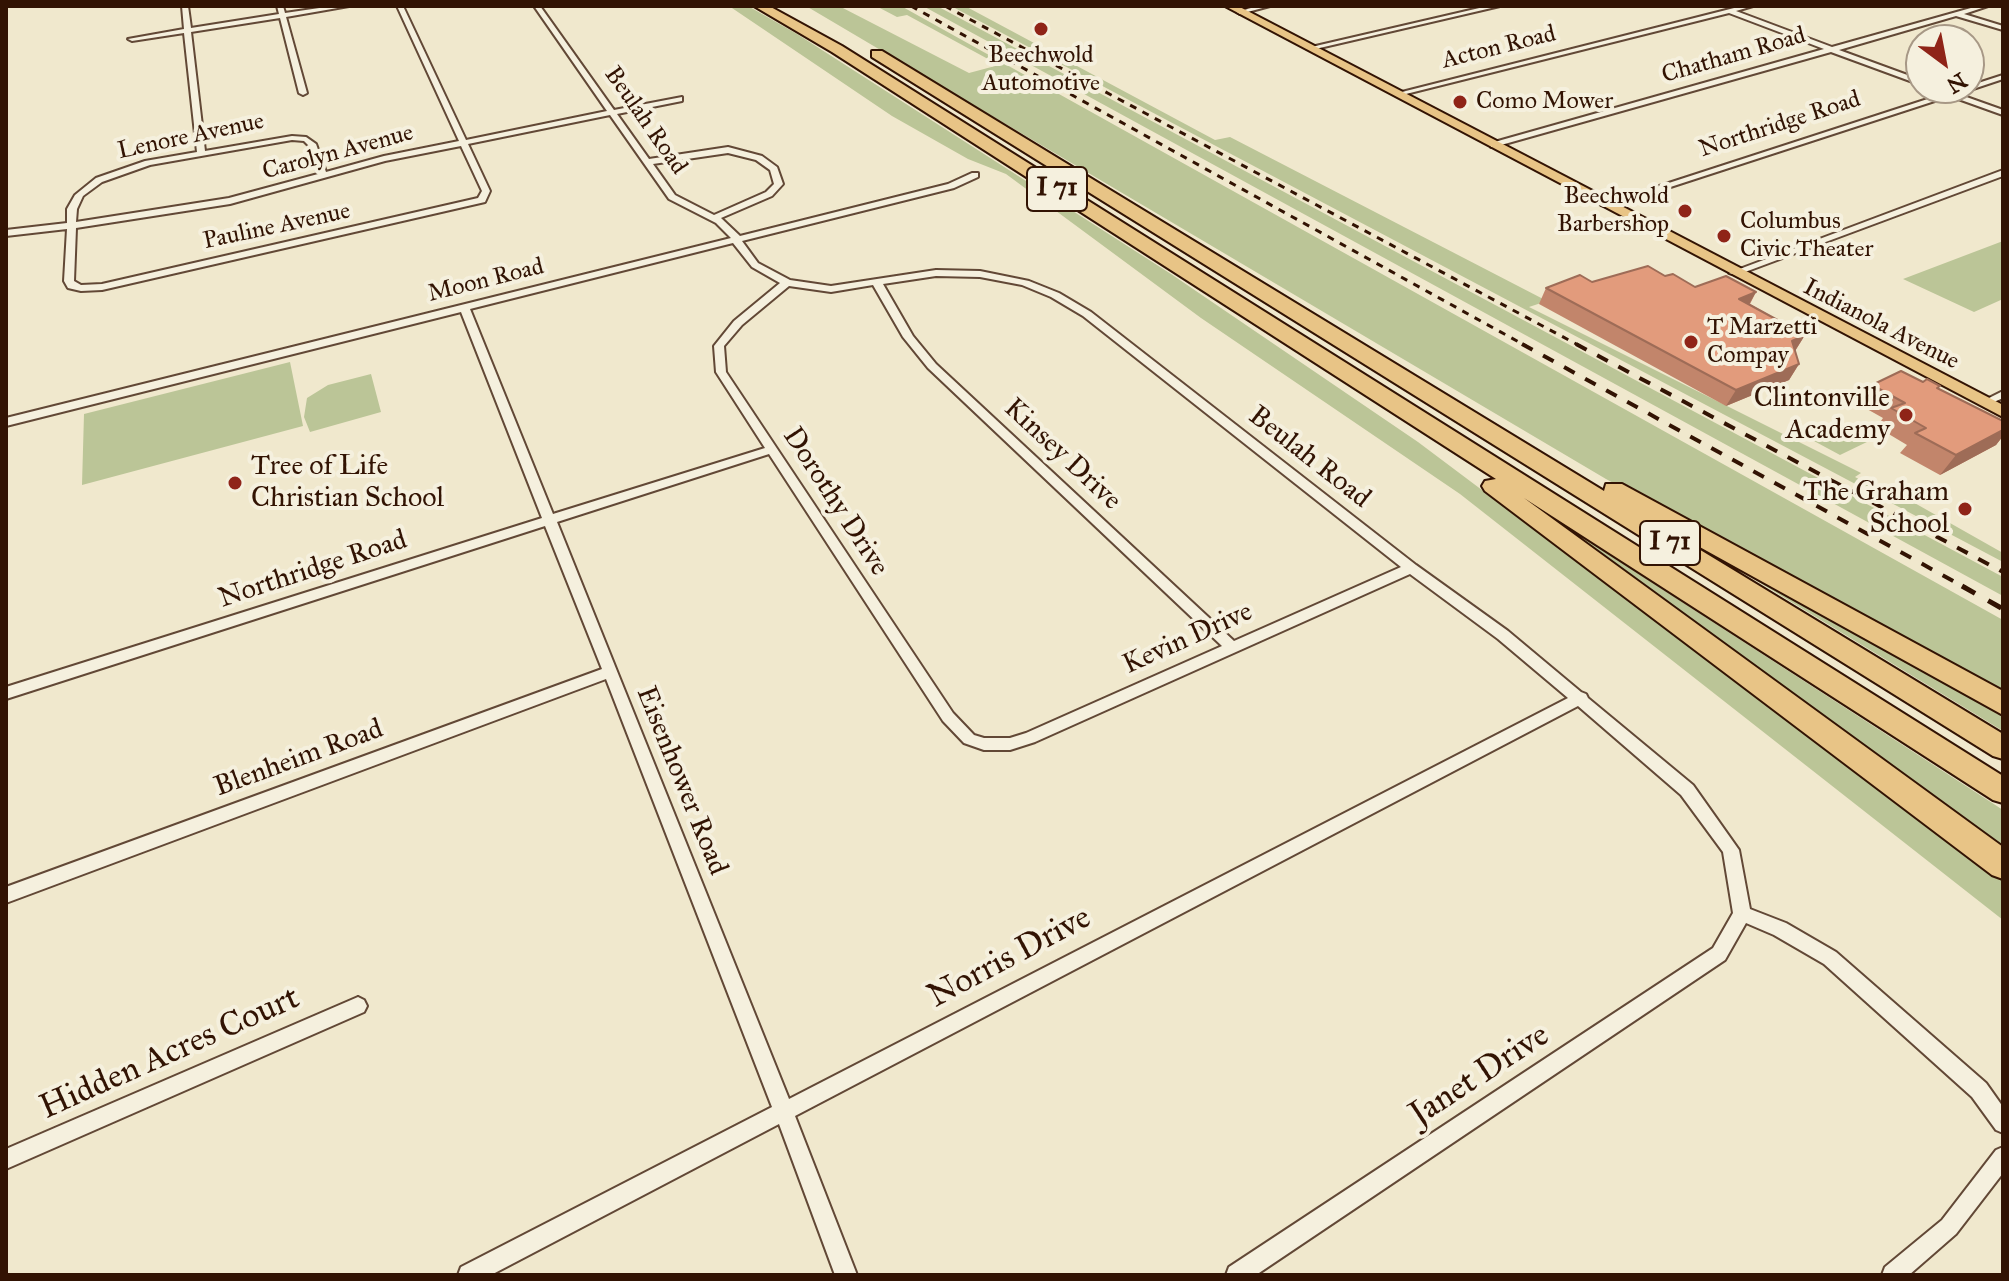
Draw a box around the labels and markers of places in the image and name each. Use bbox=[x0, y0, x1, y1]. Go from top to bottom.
marker: Beechwold Automotive bbox=[1032, 20, 1050, 38]
place label: Beechwold Automotive bbox=[982, 42, 1100, 98]
place label: Como Mower bbox=[1476, 88, 1613, 116]
marker: Como Mower bbox=[1451, 93, 1469, 111]
place label: Beechwold Barbershop bbox=[1557, 183, 1669, 239]
marker: Beechwold Barbershop bbox=[1676, 202, 1694, 220]
place label: Columbus Civic Theater bbox=[1740, 208, 1873, 264]
marker: Columbus Civic Theater bbox=[1715, 227, 1733, 245]
place label: T Marzetti Compay bbox=[1707, 314, 1817, 370]
marker: T Marzetti Compay bbox=[1682, 333, 1700, 351]
place label: Clintonville Academy bbox=[1754, 382, 1890, 448]
marker: Clintonville Academy bbox=[1897, 406, 1915, 424]
place label: Tree of Life Christian School bbox=[251, 450, 444, 516]
marker: Tree of Life Christian School bbox=[226, 474, 244, 492]
place label: The Graham School bbox=[1803, 476, 1949, 542]
marker: The Graham School bbox=[1956, 500, 1974, 518]

